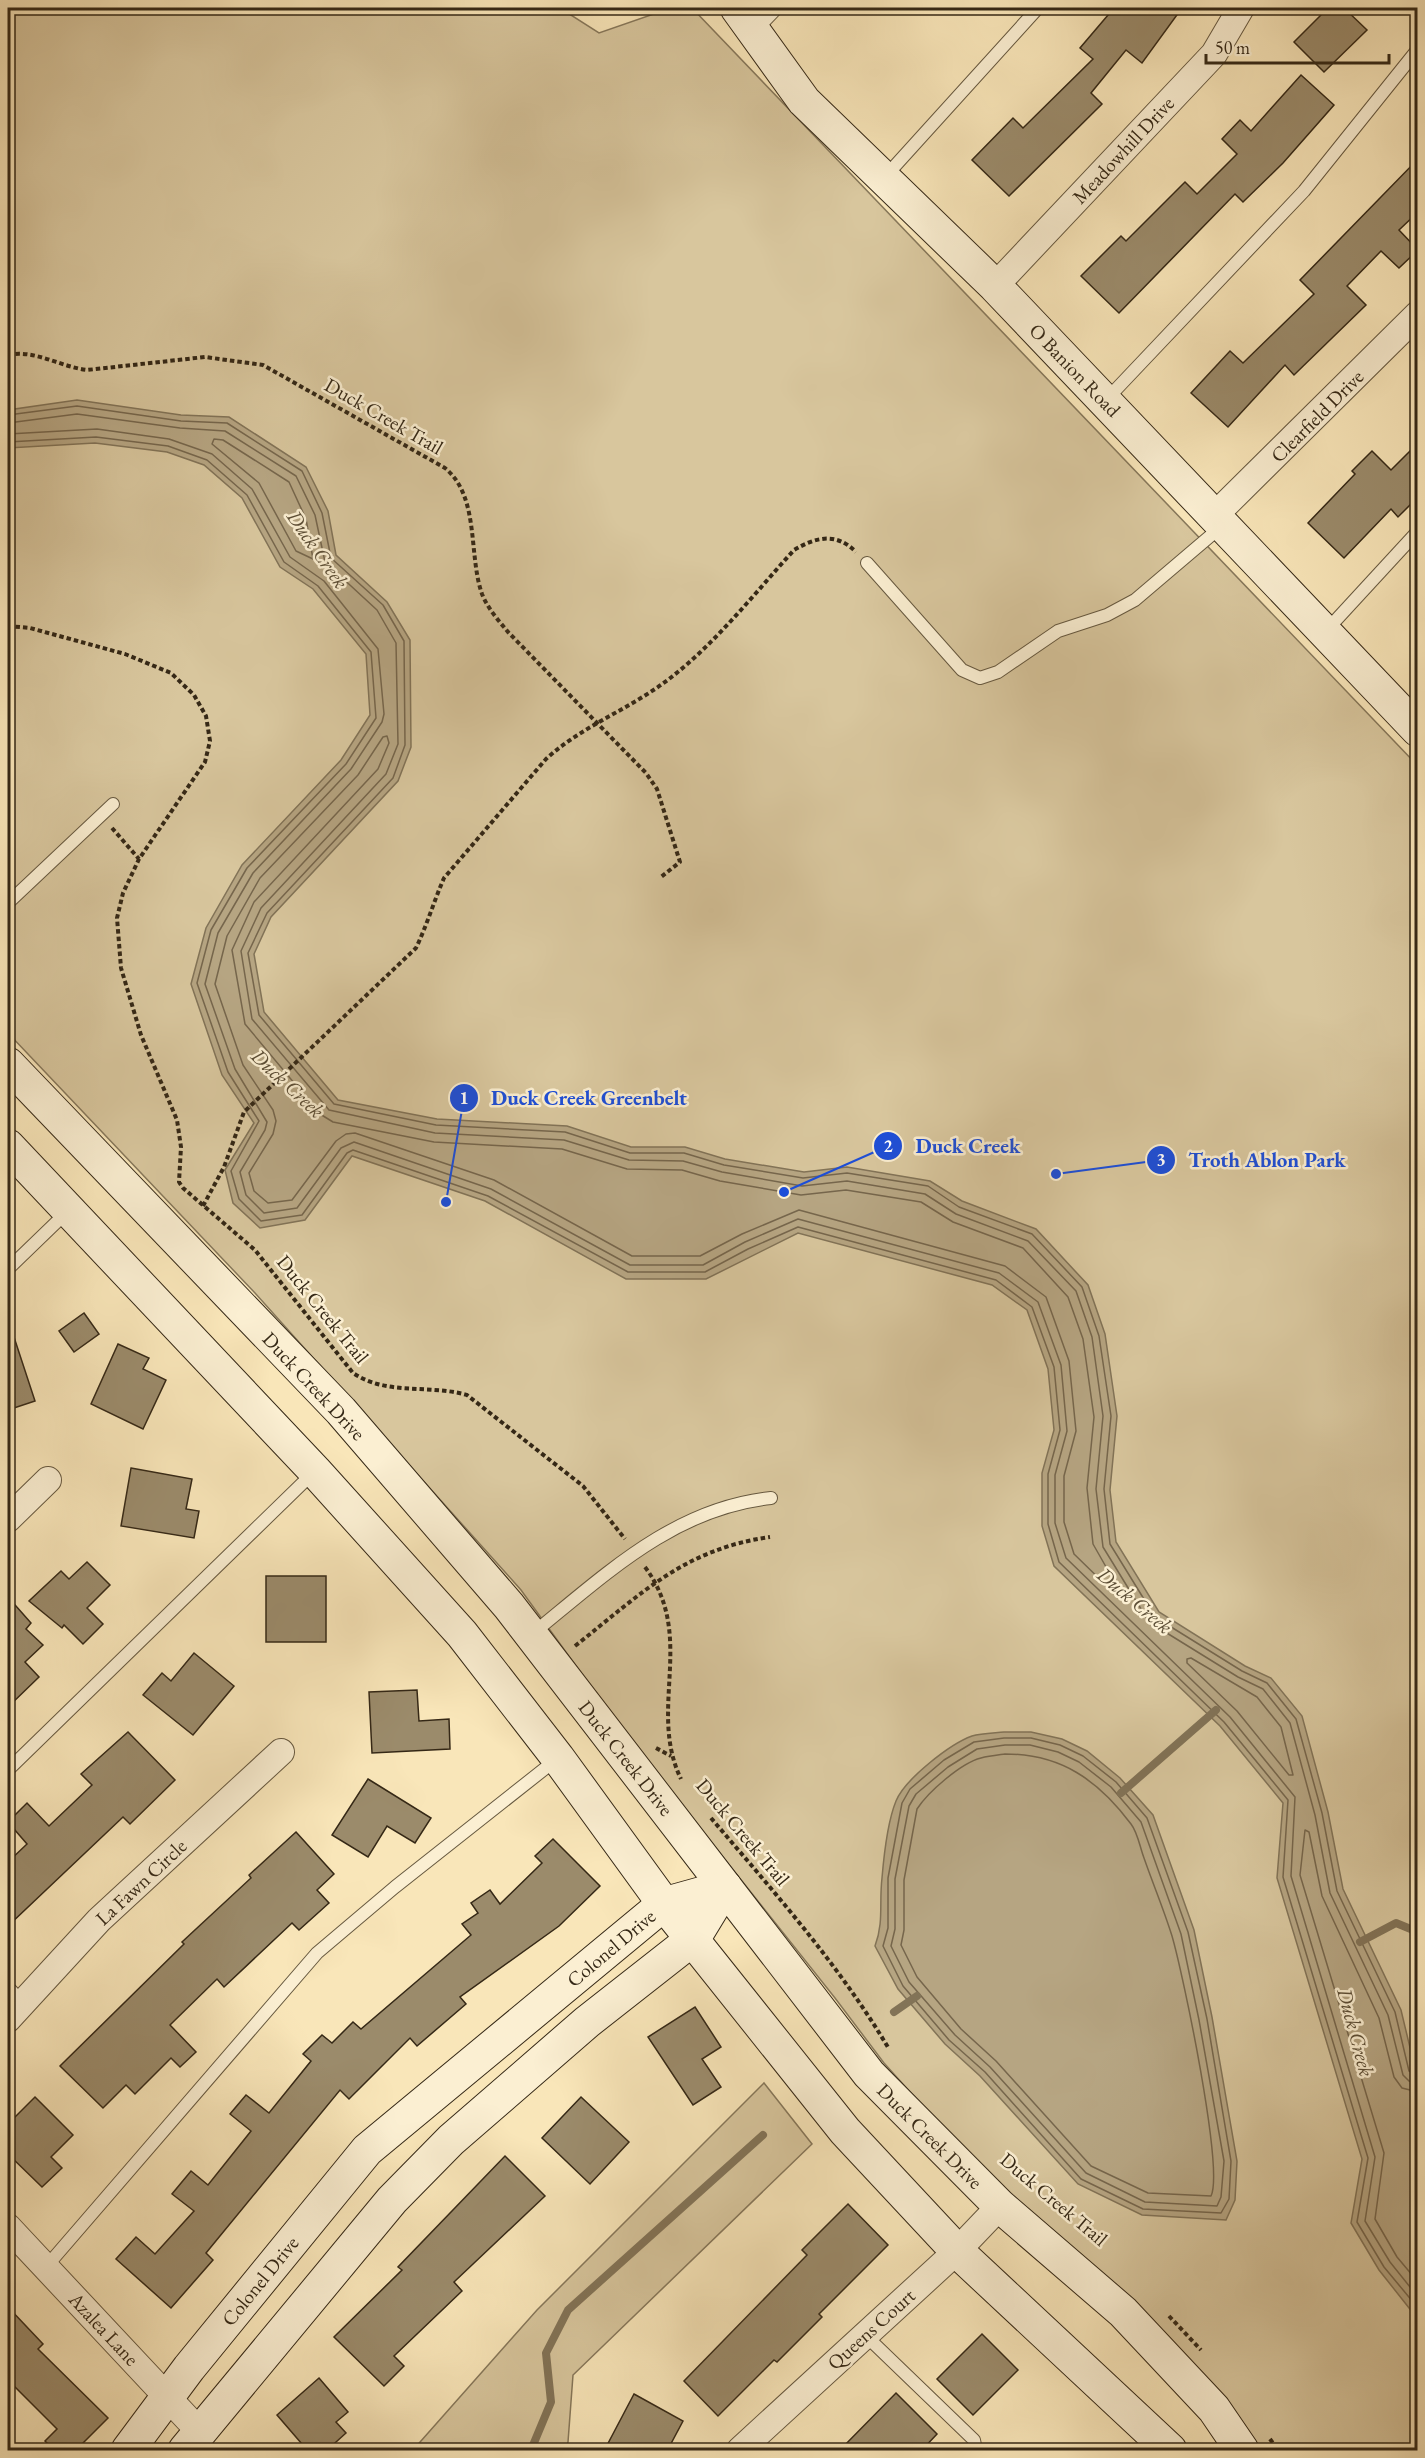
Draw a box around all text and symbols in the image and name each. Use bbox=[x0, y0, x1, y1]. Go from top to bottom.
scale bar bbox=[1206, 27, 1389, 65]
text: 50 m bbox=[1215, 36, 1250, 59]
street label: Meadowhill Drive bbox=[1066, 90, 1180, 209]
street label: O Banion Road bbox=[1024, 318, 1127, 423]
street label: Clearfield Drive bbox=[1265, 364, 1369, 468]
street label: Duck Creek Trail bbox=[320, 372, 448, 460]
water label: Duck Creek bbox=[280, 503, 355, 594]
water label: Duck Creek bbox=[245, 1042, 331, 1124]
callout: Duck Creek Greenbelt bbox=[449, 1079, 699, 1118]
text: Duck Creek Greenbelt bbox=[491, 1084, 687, 1111]
text: 1 bbox=[459, 1086, 469, 1109]
callout: Duck Creek bbox=[873, 1126, 1032, 1165]
text: Duck Creek bbox=[916, 1132, 1021, 1159]
text: 2 bbox=[883, 1134, 893, 1157]
callout: Troth Ablon Park bbox=[1146, 1140, 1358, 1179]
text: Troth Ablon Park bbox=[1188, 1146, 1346, 1173]
text: 3 bbox=[1156, 1148, 1166, 1171]
street label: Duck Creek Trail bbox=[271, 1249, 375, 1369]
street label: Duck Creek Drive bbox=[257, 1326, 371, 1446]
water label: Duck Creek bbox=[1091, 1560, 1179, 1640]
street label: Duck Creek Drive bbox=[573, 1695, 679, 1821]
street label: Duck Creek Trail bbox=[690, 1773, 796, 1891]
street label: La Fawn Circle bbox=[90, 1833, 192, 1931]
street label: Colonel Drive bbox=[561, 1903, 661, 1993]
water label: Duck Creek bbox=[1331, 1984, 1381, 2080]
street label: Duck Creek Drive bbox=[871, 2077, 989, 2195]
street label: Duck Creek Trail bbox=[995, 2146, 1113, 2252]
street label: Colonel Drive bbox=[216, 2231, 304, 2331]
street label: Queens Court bbox=[821, 2282, 921, 2375]
street label: Azalea Lane bbox=[63, 2286, 145, 2371]

